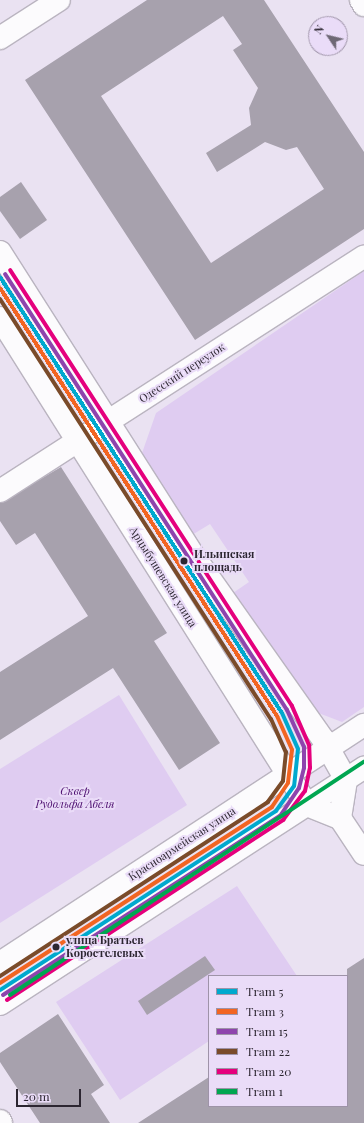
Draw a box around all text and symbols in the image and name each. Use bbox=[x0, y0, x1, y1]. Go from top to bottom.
north arrow bbox=[308, 16, 348, 56]
text: N bbox=[310, 22, 327, 37]
street label: Одесский переулок bbox=[137, 340, 227, 406]
street label: Арцыбушевская улица bbox=[127, 524, 199, 630]
place label: Ильинская площадь bbox=[194, 548, 254, 574]
marker: Ильинская площадь bbox=[177, 554, 191, 568]
park label: Сквер Рудольфа Абеля bbox=[36, 785, 114, 811]
street label: Красноармейская улица bbox=[126, 804, 238, 884]
place label: улица Братьев Коростелевых bbox=[66, 934, 144, 960]
marker: улица Братьев Коростелевых bbox=[49, 940, 63, 954]
legend bbox=[208, 975, 348, 1107]
text: Tram 5 bbox=[246, 983, 283, 999]
text: Tram 3 bbox=[246, 1003, 284, 1019]
text: Tram 15 bbox=[246, 1023, 288, 1039]
text: Tram 22 bbox=[246, 1043, 290, 1059]
text: Tram 20 bbox=[246, 1063, 291, 1079]
scale bar bbox=[18, 1081, 83, 1107]
text: Tram 1 bbox=[246, 1083, 283, 1099]
text: 20 m bbox=[23, 1088, 50, 1104]

